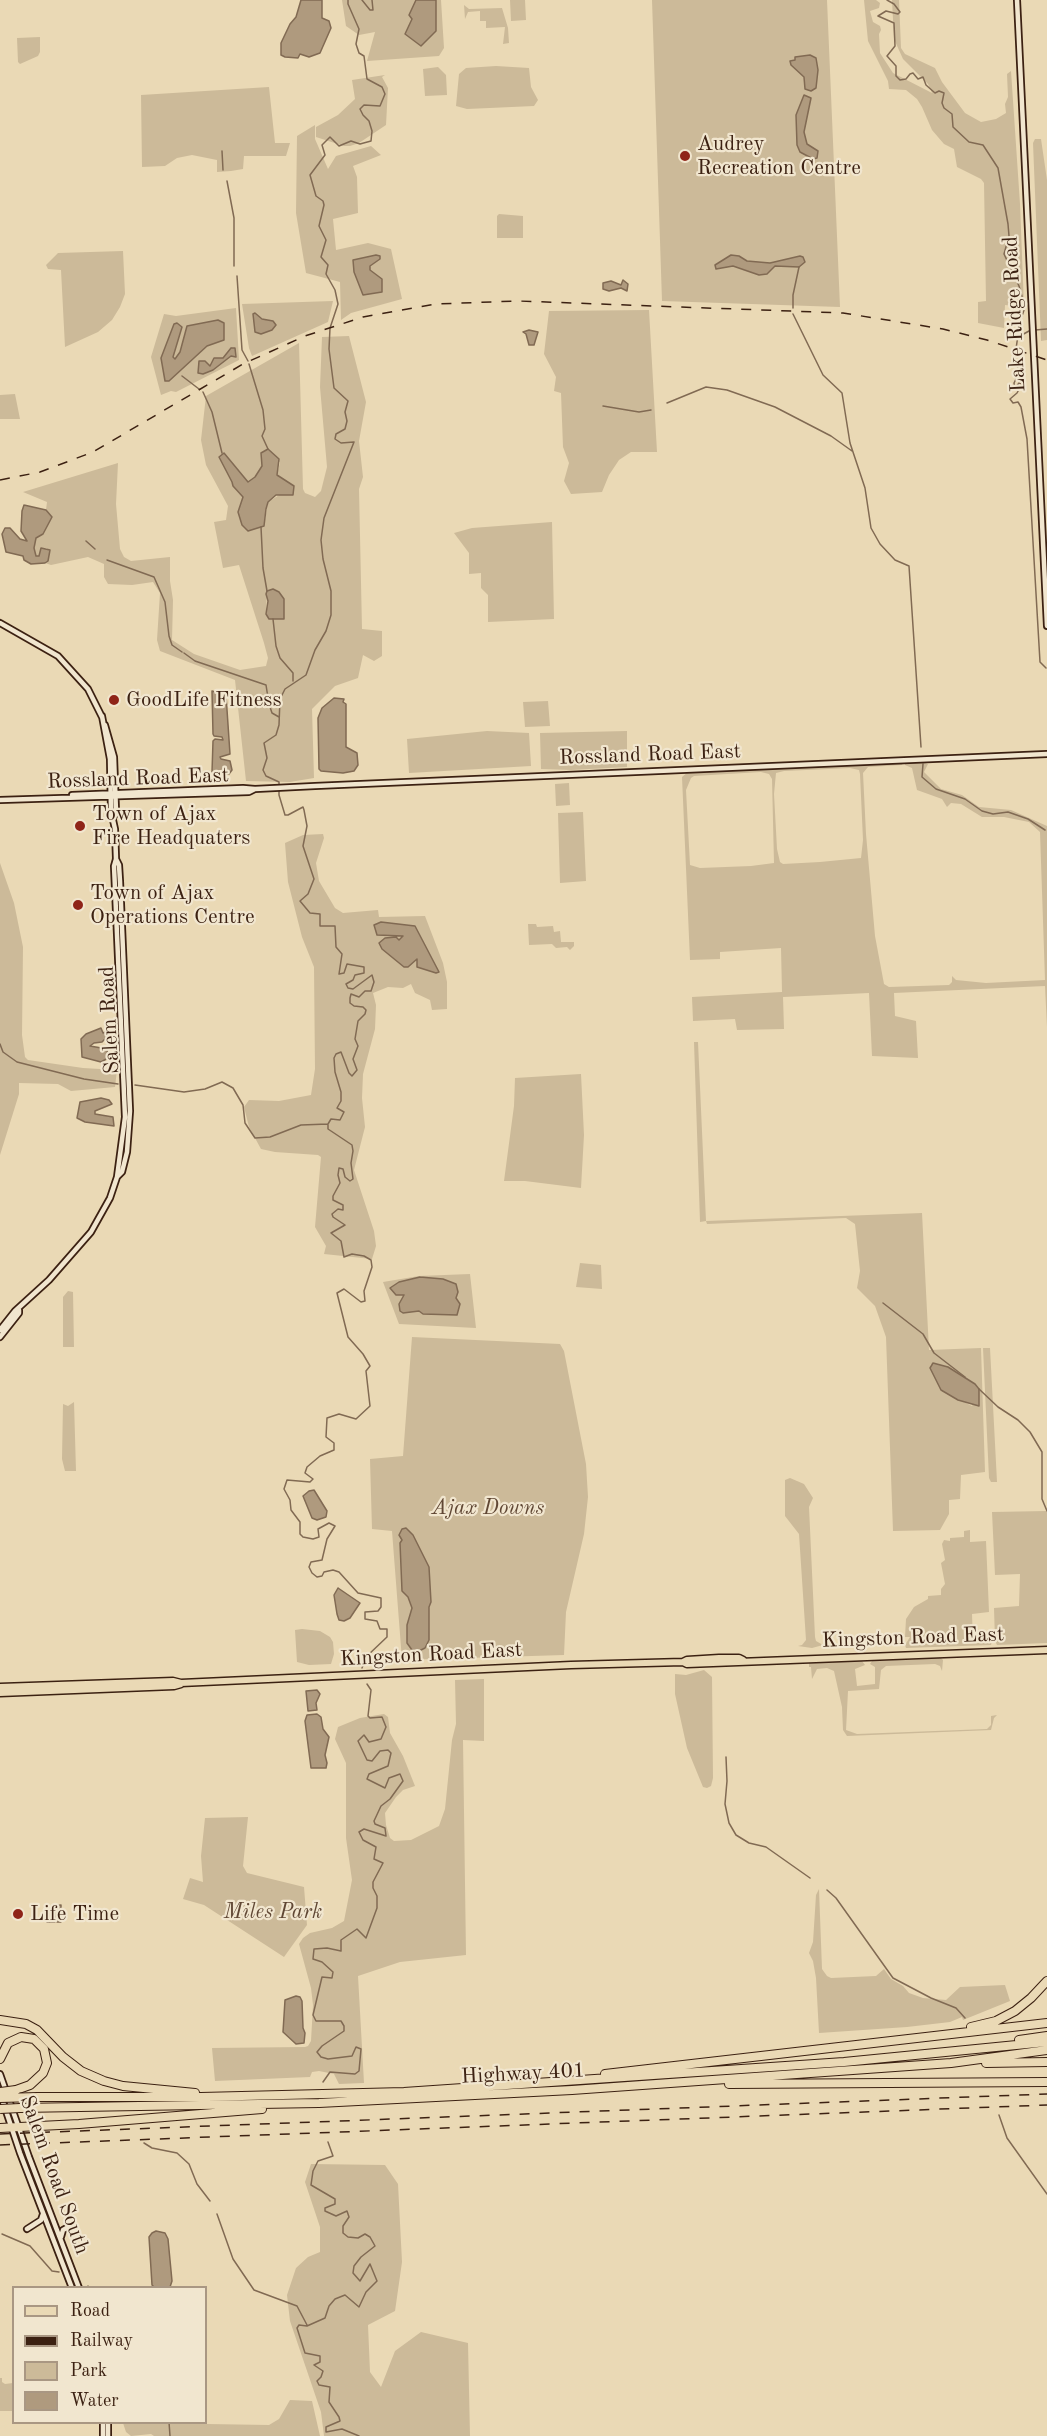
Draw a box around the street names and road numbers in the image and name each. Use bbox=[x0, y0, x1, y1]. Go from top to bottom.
street label: Lake Ridge Road bbox=[998, 235, 1032, 393]
street label: Rossland Road East bbox=[559, 739, 741, 771]
street label: Rossland Road East bbox=[47, 763, 229, 795]
street label: Salem Road bbox=[95, 965, 125, 1075]
street label: Kingston Road East bbox=[821, 1622, 1005, 1654]
street label: Kingston Road East bbox=[339, 1638, 523, 1672]
street label: Highway 401 bbox=[460, 2058, 586, 2090]
street label: Salem Road South bbox=[14, 2092, 94, 2258]

